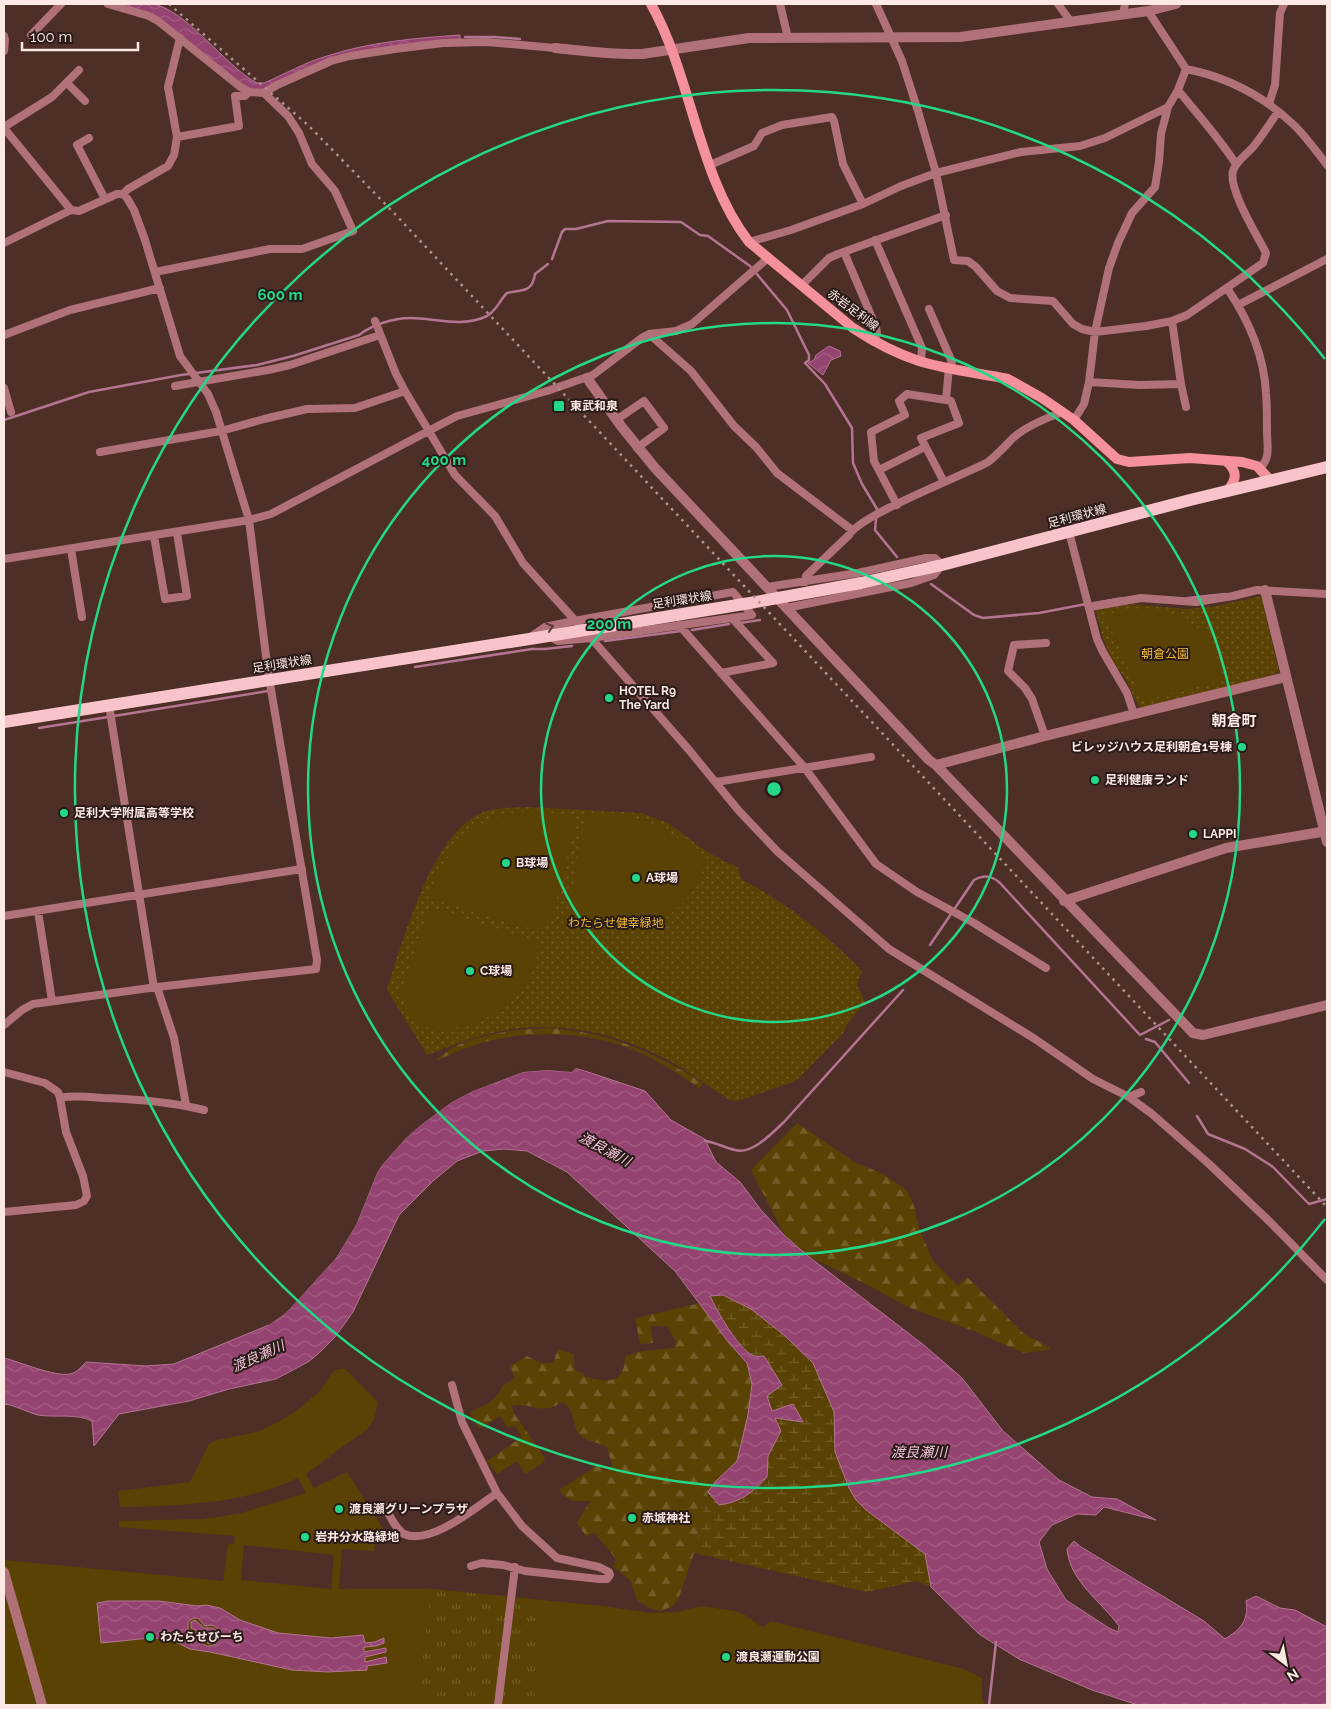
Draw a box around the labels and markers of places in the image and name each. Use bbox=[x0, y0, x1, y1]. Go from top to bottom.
marker: 東武和泉 bbox=[552, 399, 566, 413]
place label: 東武和泉 bbox=[570, 399, 618, 413]
place label: HOTEL R9 The Yard bbox=[619, 684, 676, 712]
marker: HOTEL R9 The Yard bbox=[603, 692, 615, 704]
place label: ビレッジハウス足利朝倉1号棟 bbox=[1071, 740, 1232, 754]
marker: ビレッジハウス足利朝倉1号棟 bbox=[1236, 741, 1248, 753]
place label: 足利健康ランド bbox=[1105, 773, 1189, 787]
marker: 足利健康ランド bbox=[1089, 774, 1101, 786]
centre of rings bbox=[765, 780, 783, 798]
place label: 足利大学附属高等学校 bbox=[74, 806, 194, 820]
marker: 足利大学附属高等学校 bbox=[58, 807, 70, 819]
place label: LAPPI bbox=[1203, 827, 1236, 841]
marker: LAPPI bbox=[1187, 828, 1199, 840]
place label: B球場 bbox=[516, 856, 548, 870]
marker: B球場 bbox=[500, 857, 512, 869]
place label: A球場 bbox=[646, 871, 678, 885]
marker: A球場 bbox=[630, 872, 642, 884]
place label: C球場 bbox=[480, 964, 512, 978]
marker: C球場 bbox=[464, 965, 476, 977]
place label: 渡良瀬グリーンプラザ bbox=[349, 1502, 468, 1516]
marker: 渡良瀬グリーンプラザ bbox=[333, 1503, 345, 1515]
place label: 赤城神社 bbox=[642, 1511, 690, 1525]
marker: 赤城神社 bbox=[626, 1512, 638, 1524]
place label: 岩井分水路緑地 bbox=[315, 1530, 399, 1544]
marker: 岩井分水路緑地 bbox=[299, 1531, 311, 1543]
place label: わたらせびーち bbox=[160, 1630, 244, 1644]
marker: わたらせびーち bbox=[144, 1631, 156, 1643]
place label: 渡良瀬運動公園 bbox=[736, 1650, 820, 1664]
marker: 渡良瀬運動公園 bbox=[720, 1651, 732, 1663]

